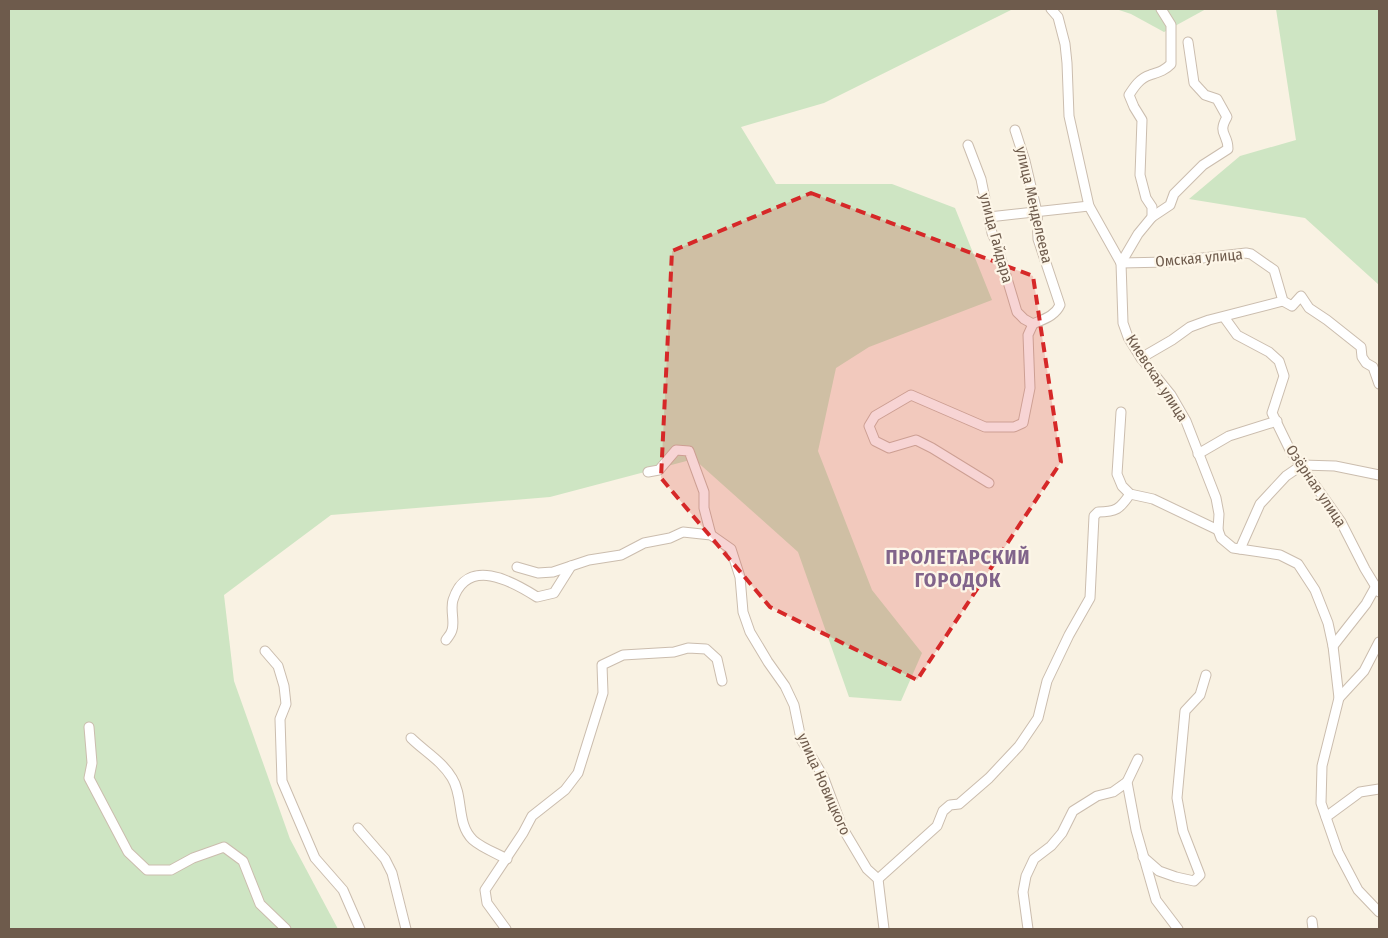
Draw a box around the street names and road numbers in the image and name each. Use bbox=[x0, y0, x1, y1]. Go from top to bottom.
street label: улица Менделеева bbox=[1012, 145, 1056, 265]
street label: улица Гайдара bbox=[975, 191, 1017, 285]
street label: Омская улица bbox=[1155, 245, 1243, 271]
street label: Киевская улица bbox=[1122, 331, 1192, 425]
street label: Озёрная улица bbox=[1282, 442, 1350, 530]
street label: улица Новицкого bbox=[793, 730, 855, 838]

